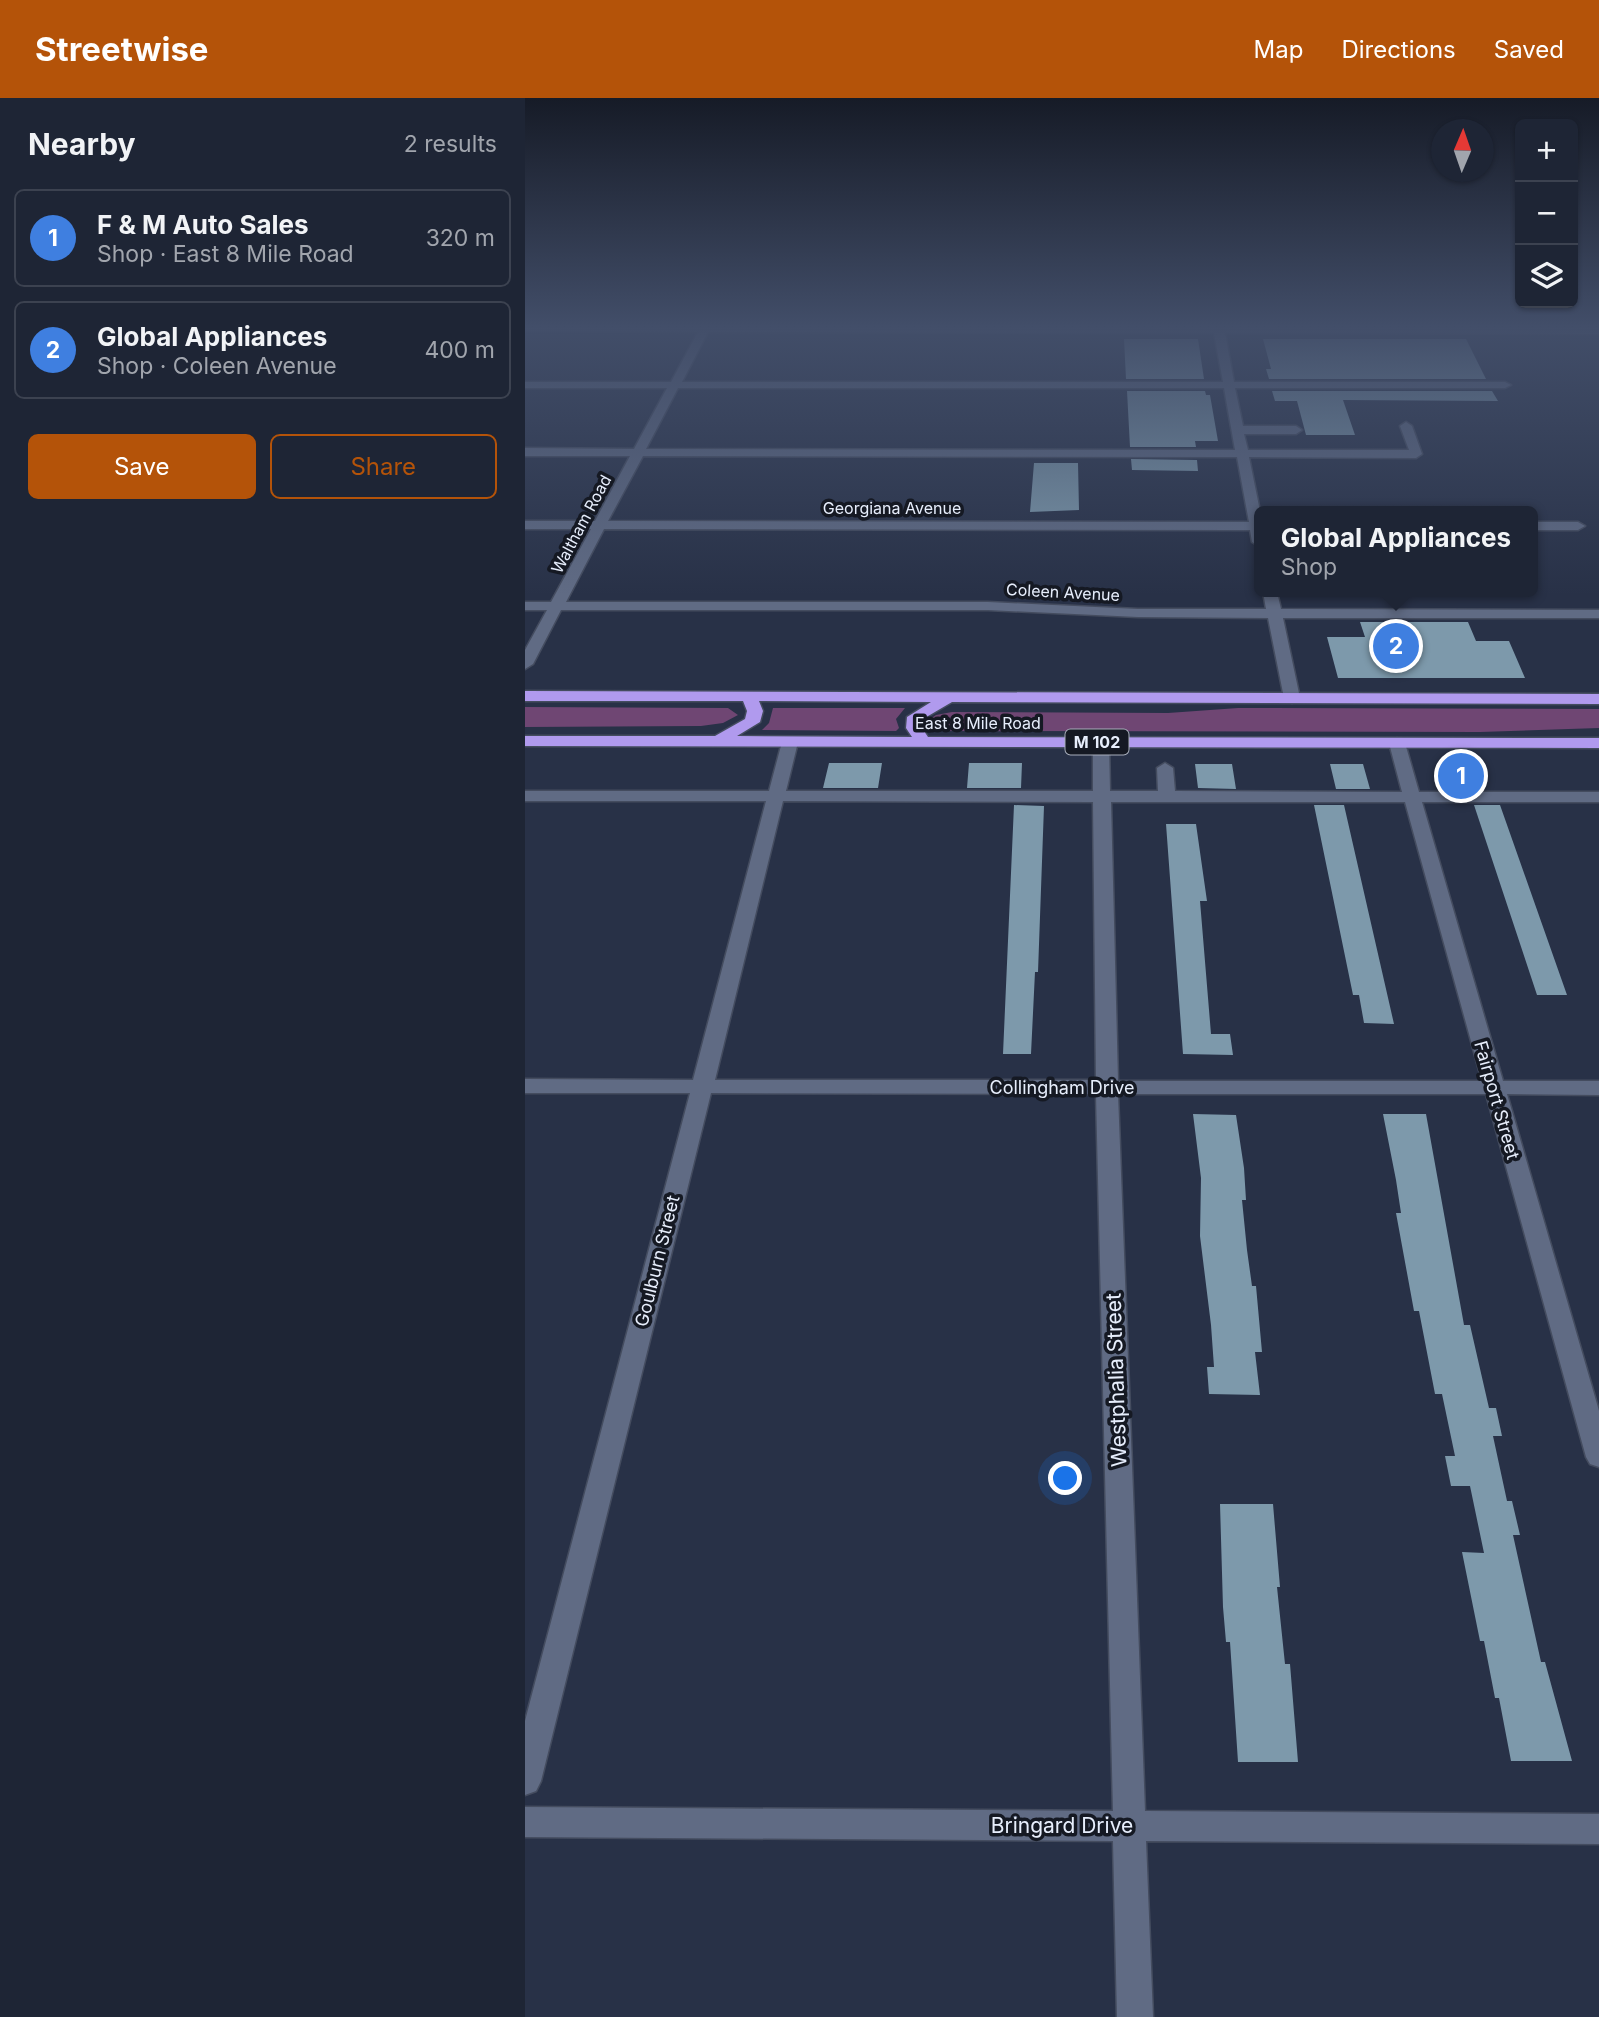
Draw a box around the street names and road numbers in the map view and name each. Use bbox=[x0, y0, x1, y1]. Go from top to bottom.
street label: Waltham Road bbox=[547, 471, 615, 577]
street label: Georgiana Avenue bbox=[823, 498, 961, 518]
street label: Coleen Avenue bbox=[1006, 579, 1120, 605]
street label: East 8 Mile Road bbox=[915, 713, 1041, 733]
road number: M 102 bbox=[1065, 730, 1129, 754]
street label: Fairport Street bbox=[1470, 1038, 1524, 1162]
street label: Collingham Drive bbox=[990, 1077, 1134, 1098]
street label: Goulburn Street bbox=[631, 1193, 683, 1329]
street label: Westphalia Street bbox=[1100, 1292, 1132, 1467]
street label: Bringard Drive bbox=[991, 1813, 1133, 1838]

